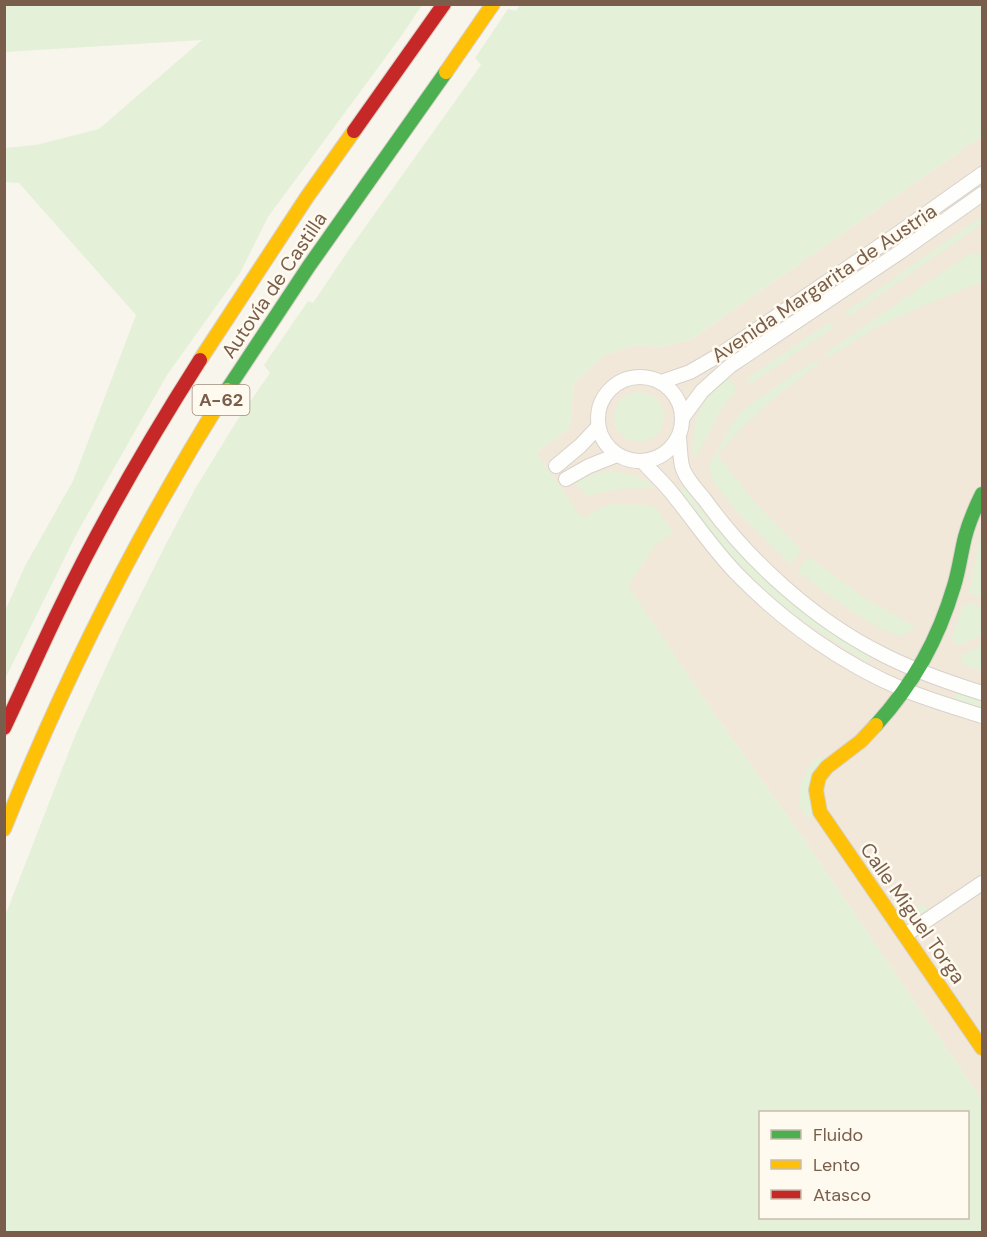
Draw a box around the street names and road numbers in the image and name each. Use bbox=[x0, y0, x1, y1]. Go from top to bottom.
street label: Avenida Margarita de Austria bbox=[706, 198, 942, 368]
street label: Autovía de Castilla bbox=[215, 207, 333, 363]
road number: A-62 bbox=[192, 385, 250, 415]
street label: Calle Miguel Torga bbox=[855, 837, 971, 989]

